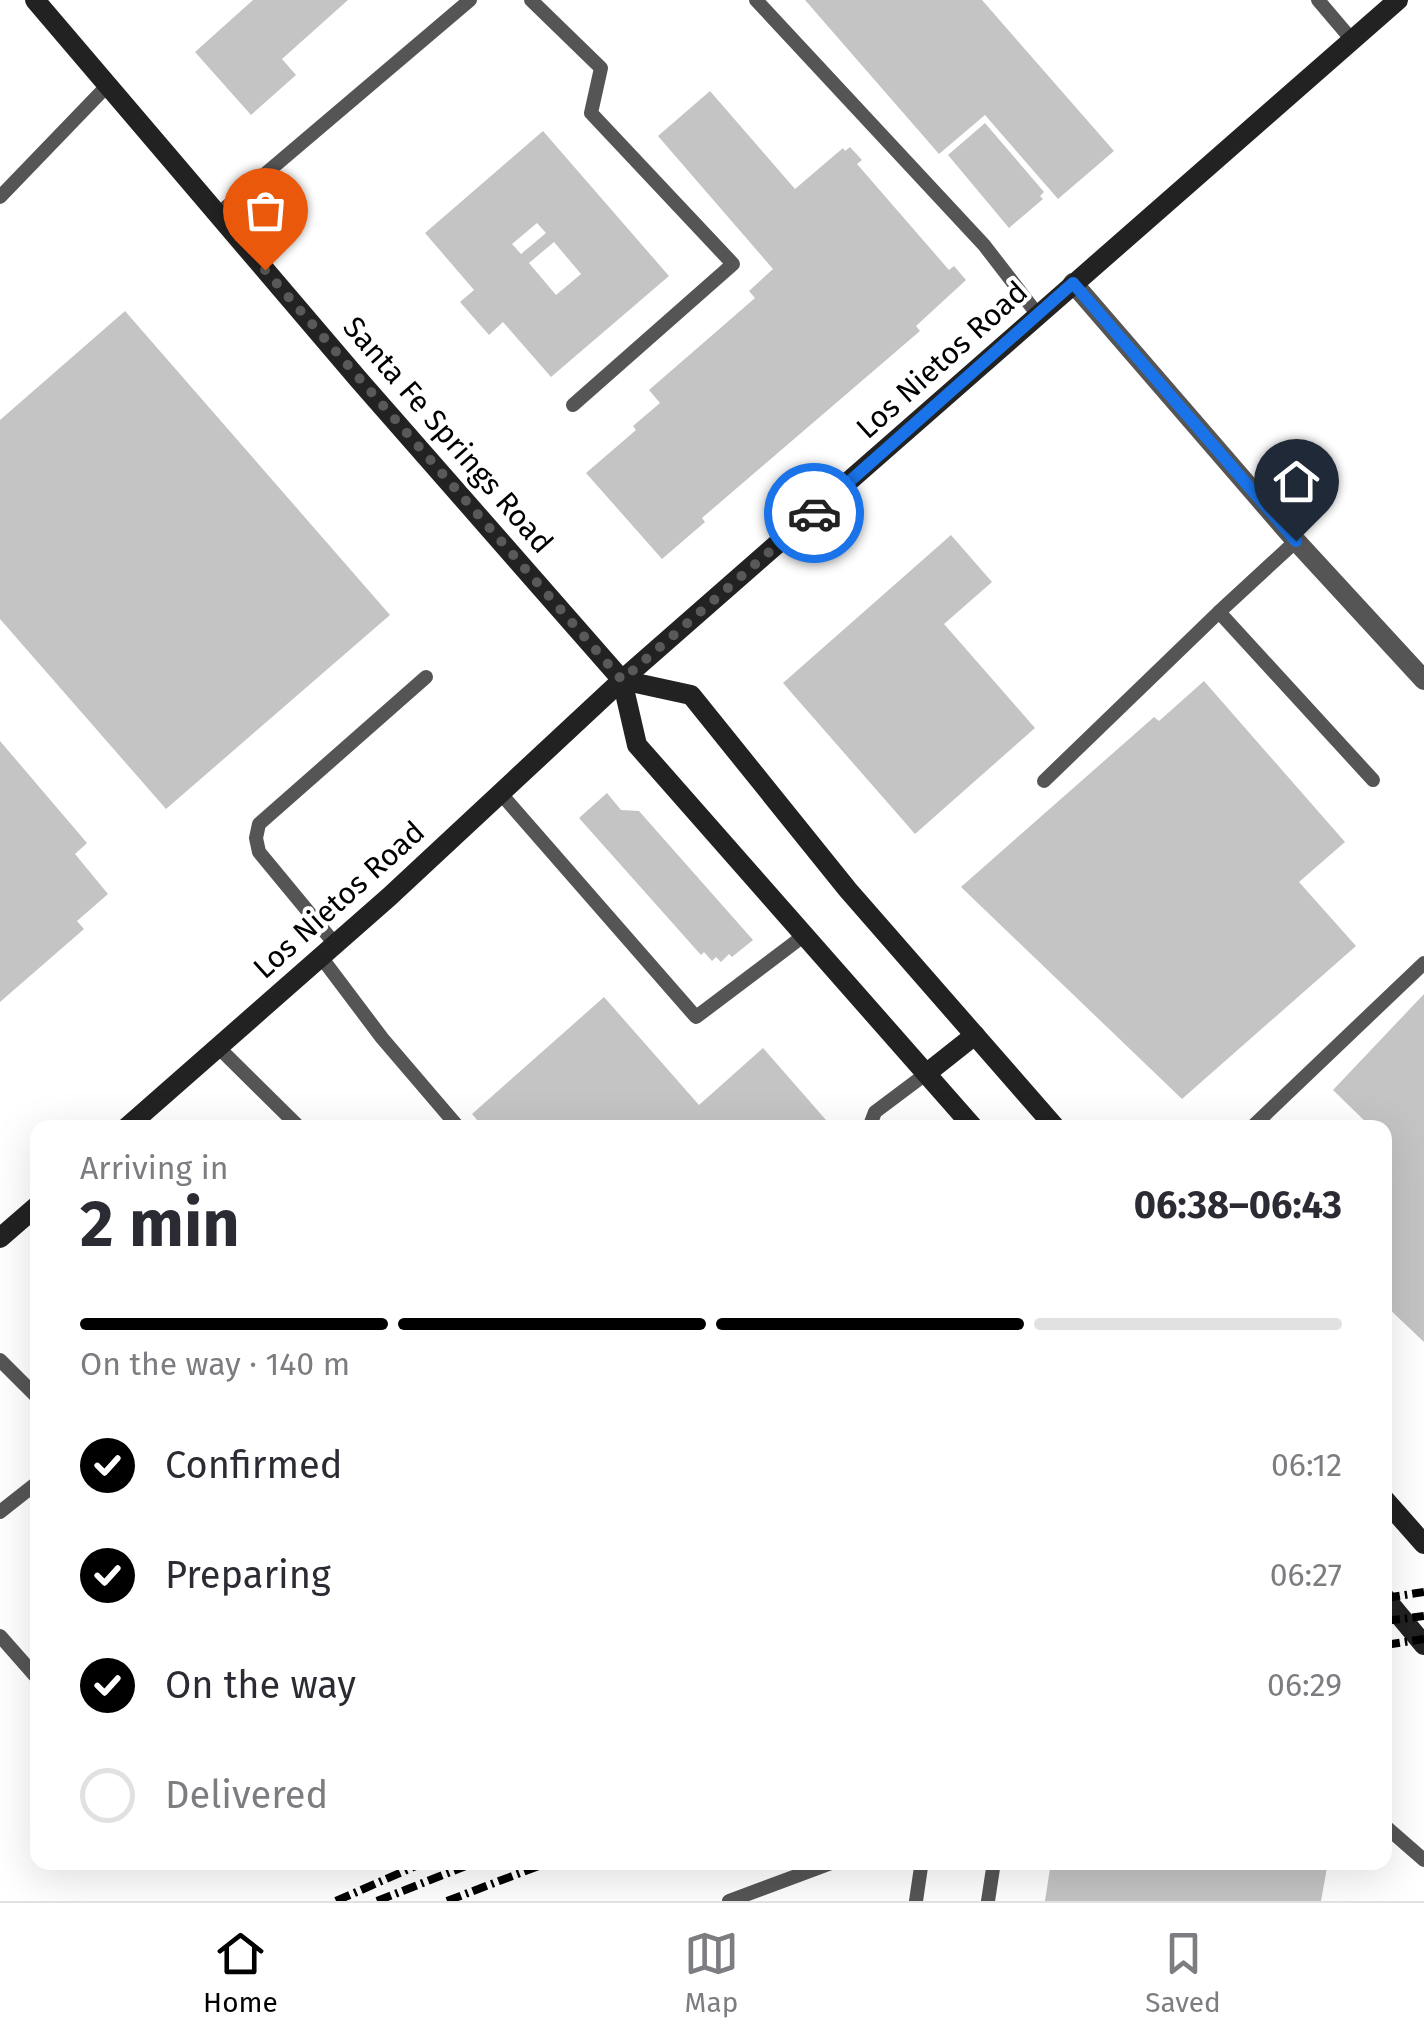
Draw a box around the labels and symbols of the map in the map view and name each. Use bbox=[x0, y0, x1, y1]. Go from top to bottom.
pin bbox=[223, 168, 308, 271]
street label: Los Nietos Road bbox=[849, 274, 1035, 446]
street label: Santa Fe Springs Road bbox=[336, 309, 560, 561]
pin bbox=[1254, 439, 1339, 542]
courier bbox=[764, 463, 864, 563]
street label: Los Nietos Road bbox=[246, 814, 432, 986]

